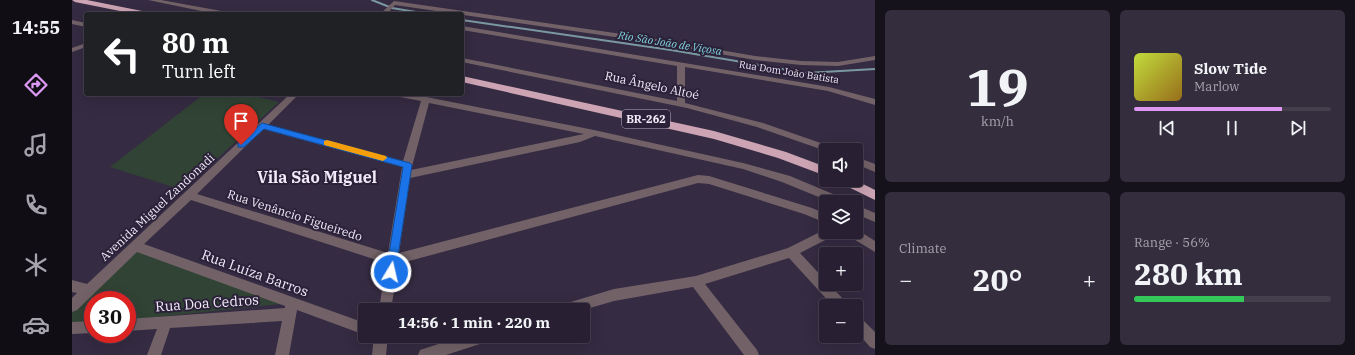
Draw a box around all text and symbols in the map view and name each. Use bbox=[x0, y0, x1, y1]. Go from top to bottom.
text: 14:55 bbox=[12, 16, 60, 39]
text: 80 m bbox=[162, 24, 229, 61]
icon: left bbox=[96, 28, 148, 80]
water label: Rio São João de Viçosa bbox=[616, 28, 723, 58]
text: 19 bbox=[966, 53, 1029, 120]
street label: Rua Dom João Batista bbox=[738, 58, 841, 86]
text: Slow Tide bbox=[1194, 59, 1267, 78]
text: Turn left bbox=[162, 60, 236, 83]
street label: Rua Ângelo Altoé bbox=[603, 68, 701, 102]
icon: directions bbox=[22, 71, 50, 99]
text: Marlow bbox=[1194, 78, 1239, 95]
pin bbox=[224, 104, 258, 145]
icon: arrive bbox=[230, 110, 252, 132]
road number: BR-262 bbox=[622, 110, 670, 128]
text: km/h bbox=[981, 113, 1014, 130]
icon: previous bbox=[1156, 117, 1178, 139]
icon: pause bbox=[1221, 117, 1243, 139]
icon: next bbox=[1287, 117, 1309, 139]
icon: music bbox=[22, 131, 50, 159]
map controls bbox=[819, 143, 863, 343]
button: sound bbox=[819, 143, 863, 187]
street label: Avenida Miguel Zandonadi bbox=[97, 150, 217, 264]
district label: Vila São Miguel bbox=[257, 167, 377, 187]
street label: Rua Venâncio Figueiredo bbox=[226, 186, 365, 244]
icon: phone bbox=[22, 191, 50, 219]
button: layers bbox=[819, 195, 863, 239]
text: Range · 56% bbox=[1134, 234, 1210, 251]
text: Climate bbox=[899, 240, 946, 257]
street label: Rua Luíza Barros bbox=[199, 245, 311, 301]
button: + bbox=[819, 247, 863, 291]
icon: climate bbox=[22, 251, 50, 279]
position arrow bbox=[370, 251, 412, 293]
text: 280 km bbox=[1134, 254, 1243, 293]
text: 20° bbox=[972, 260, 1023, 299]
text: − bbox=[899, 265, 912, 294]
text: + bbox=[1083, 265, 1096, 294]
street label: Rua Doa Cedros bbox=[155, 290, 260, 316]
speed limit sign: 30 bbox=[84, 291, 136, 343]
button: − bbox=[819, 299, 863, 343]
icon: car bbox=[22, 311, 50, 339]
text: 14:56 · 1 min · 220 m bbox=[398, 313, 550, 332]

